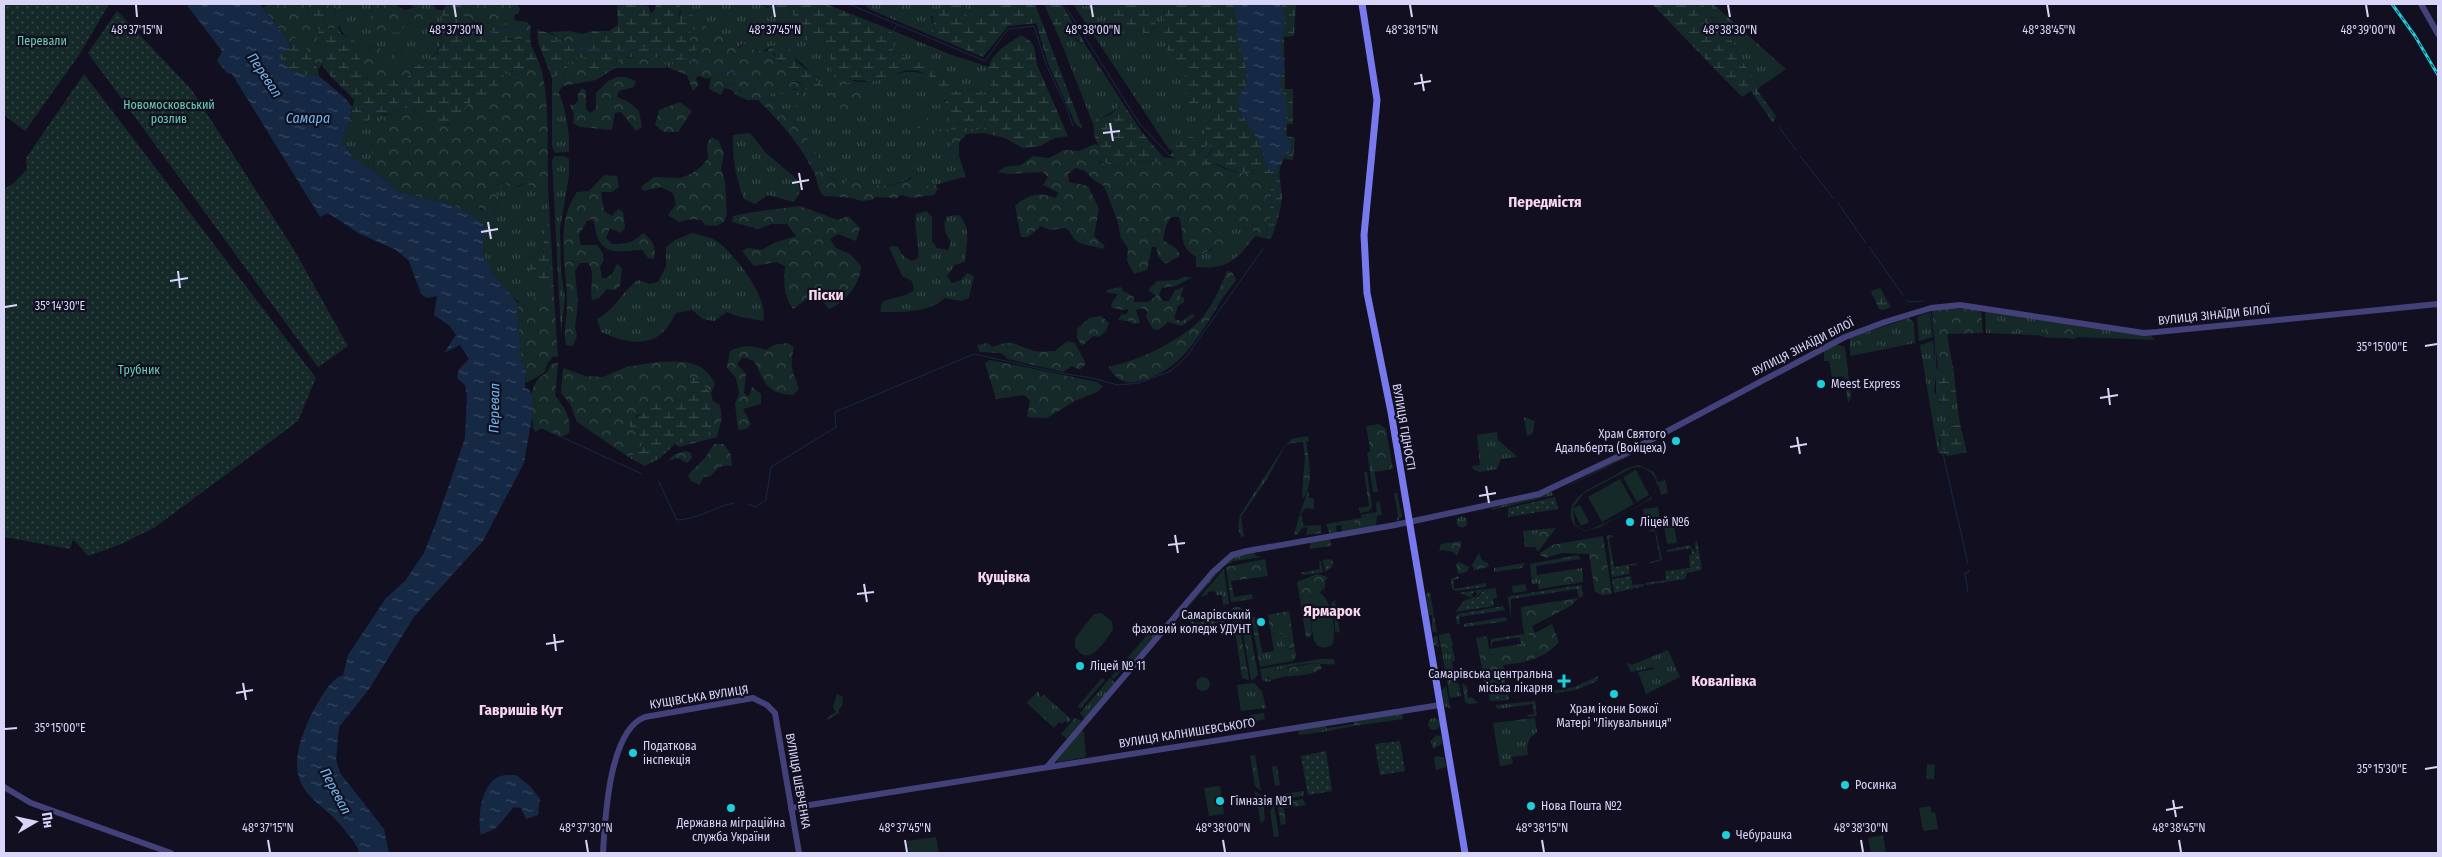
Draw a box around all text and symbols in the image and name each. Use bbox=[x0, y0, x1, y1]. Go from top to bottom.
text: 48°37'15"N bbox=[111, 23, 163, 37]
text: 48°37'30"N bbox=[429, 23, 483, 37]
text: 48°37'45"N bbox=[749, 23, 801, 37]
text: 48°38'00"N bbox=[1065, 23, 1121, 37]
text: 48°38'15"N bbox=[1386, 23, 1438, 37]
text: 48°38'30"N bbox=[1703, 23, 1757, 37]
text: 48°38'45"N bbox=[2022, 23, 2076, 37]
text: 48°39'00"N bbox=[2340, 23, 2396, 37]
park label: Перевали bbox=[17, 34, 67, 48]
water label: Перевал bbox=[243, 50, 286, 101]
park label: Новомосковський розлив bbox=[123, 98, 215, 126]
water label: Самара bbox=[286, 110, 330, 127]
district label: Передмістя bbox=[1508, 193, 1582, 211]
district label: Піски bbox=[809, 286, 843, 304]
text: 35°14'30"E bbox=[35, 299, 86, 313]
street label: ВУЛИЦЯ ЗІНАЇДИ БІЛОЇ bbox=[2157, 301, 2271, 328]
street label: ВУЛИЦЯ ЗІНАЇДИ БІЛОЇ bbox=[1749, 314, 1857, 379]
text: 35°15'00"E bbox=[2356, 340, 2408, 354]
park label: Трубник bbox=[118, 363, 160, 377]
place label: Meest Express bbox=[1831, 377, 1900, 391]
marker: Meest Express bbox=[1815, 378, 1827, 390]
water label: Перевал bbox=[486, 383, 503, 433]
street label: ВУЛИЦЯ ГІДНОСТІ bbox=[1389, 383, 1419, 471]
place label: Храм Святого Адальберта (Войцеха) bbox=[1555, 427, 1666, 455]
marker: Храм Святого Адальберта (Войцеха) bbox=[1670, 435, 1682, 447]
place label: Ліцей №6 bbox=[1640, 515, 1690, 529]
marker: Ліцей №6 bbox=[1624, 516, 1636, 528]
district label: Кущівка bbox=[978, 568, 1031, 586]
district label: Ярмарок bbox=[1304, 602, 1361, 620]
place label: Самарівський фаховий коледж УДУНТ bbox=[1132, 608, 1251, 636]
marker: Самарівський фаховий коледж УДУНТ bbox=[1255, 616, 1267, 628]
place label: Ліцей № 11 bbox=[1090, 659, 1146, 673]
marker: Ліцей № 11 bbox=[1074, 660, 1086, 672]
place label: Самарівська центральна міська лікарня bbox=[1428, 667, 1553, 695]
district label: Ковалівка bbox=[1691, 672, 1757, 690]
marker: Самарівська центральна міська лікарня bbox=[1557, 674, 1571, 688]
street label: КУЩІВСЬКА ВУЛИЦЯ bbox=[649, 682, 749, 712]
marker: Храм ікони Божої Матері "Лікувальниця" bbox=[1608, 688, 1620, 700]
district label: Гавришів Кут bbox=[479, 701, 563, 719]
place label: Храм ікони Божої Матері "Лікувальниця" bbox=[1556, 702, 1672, 730]
street label: ВУЛИЦЯ КАЛНИШЕВСЬКОГО bbox=[1118, 715, 1256, 751]
text: 35°15'00"E bbox=[34, 721, 86, 735]
street label: ВУЛИЦЯ ШЕВЧЕНКА bbox=[783, 732, 813, 831]
place label: Податкова інспекція bbox=[643, 739, 697, 767]
marker: Податкова інспекція bbox=[627, 747, 639, 759]
text: 35°15'30"E bbox=[2357, 762, 2408, 776]
water label: Перевал bbox=[316, 765, 355, 817]
place label: Росинка bbox=[1855, 778, 1897, 792]
marker: Росинка bbox=[1839, 779, 1851, 791]
place label: Гімназія №1 bbox=[1230, 794, 1292, 808]
marker: Гімназія №1 bbox=[1214, 795, 1226, 807]
north arrow bbox=[10, 797, 60, 847]
place label: Нова Пошта №2 bbox=[1541, 799, 1622, 813]
marker: Нова Пошта №2 bbox=[1525, 800, 1537, 812]
marker: Державна міграційна служба України bbox=[725, 802, 737, 814]
text: Пн bbox=[38, 811, 57, 829]
place label: Державна міграційна служба України bbox=[676, 816, 785, 844]
text: 48°37'15"N bbox=[242, 821, 294, 835]
text: 48°37'30"N bbox=[559, 821, 613, 835]
text: 48°37'45"N bbox=[879, 821, 931, 835]
text: 48°38'00"N bbox=[1195, 821, 1251, 835]
text: 48°38'15"N bbox=[1516, 821, 1568, 835]
text: 48°38'30"N bbox=[1834, 821, 1888, 835]
text: 48°38'45"N bbox=[2152, 821, 2206, 835]
place label: Чебурашка bbox=[1736, 828, 1792, 842]
marker: Чебурашка bbox=[1720, 829, 1732, 841]

